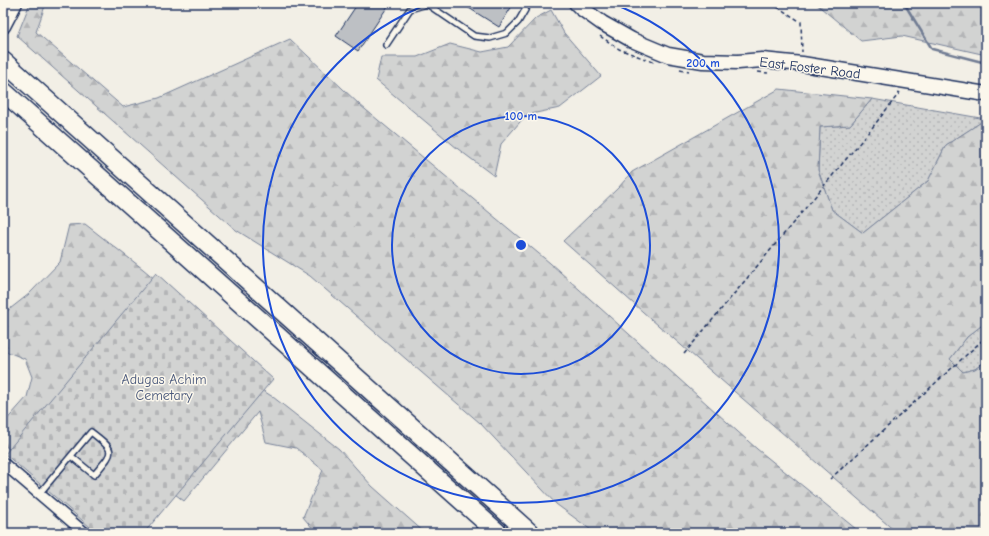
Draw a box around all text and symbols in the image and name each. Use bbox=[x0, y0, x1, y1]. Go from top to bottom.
street label: East Foster Road bbox=[759, 53, 861, 83]
text: 200 m bbox=[686, 56, 720, 70]
text: 100 m bbox=[505, 109, 537, 123]
centre of rings bbox=[514, 238, 528, 252]
park label: Adugas Achim Cemetary bbox=[122, 371, 207, 404]

